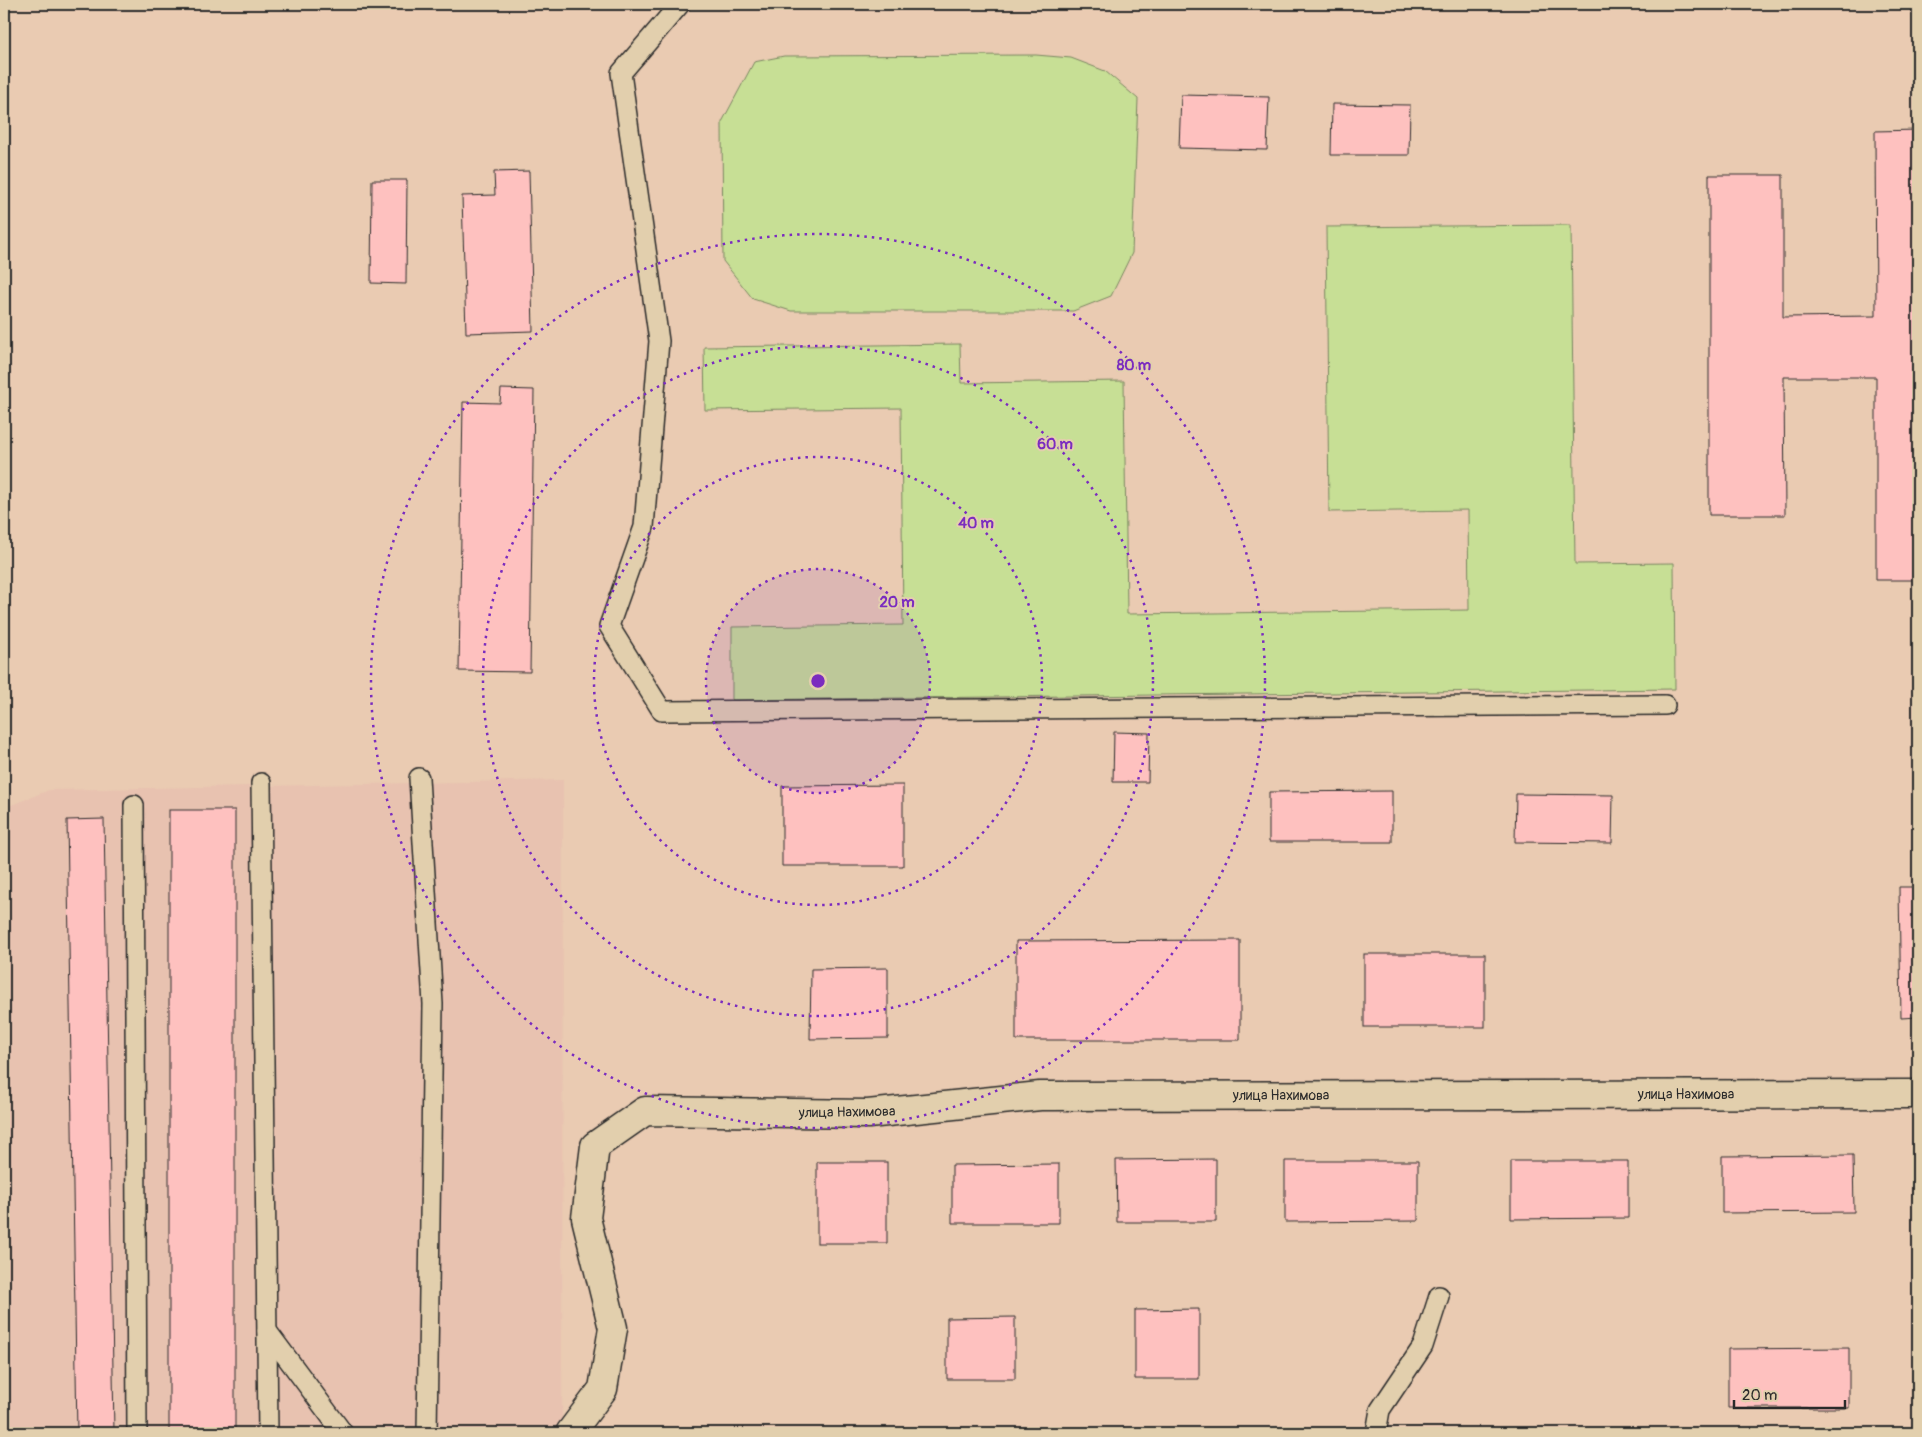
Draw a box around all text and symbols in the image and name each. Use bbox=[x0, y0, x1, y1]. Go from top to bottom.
text: 80 m bbox=[1117, 356, 1151, 375]
text: 60 m bbox=[1037, 435, 1073, 454]
text: 40 m bbox=[958, 514, 994, 533]
text: 20 m bbox=[879, 593, 915, 612]
centre of rings bbox=[809, 672, 827, 690]
street label: улица Нахимова bbox=[1637, 1086, 1734, 1103]
street label: улица Нахимова bbox=[1232, 1087, 1329, 1104]
street label: улица Нахимова bbox=[798, 1103, 895, 1121]
scale bar bbox=[1734, 1377, 1846, 1409]
text: 20 m bbox=[1742, 1386, 1777, 1405]

